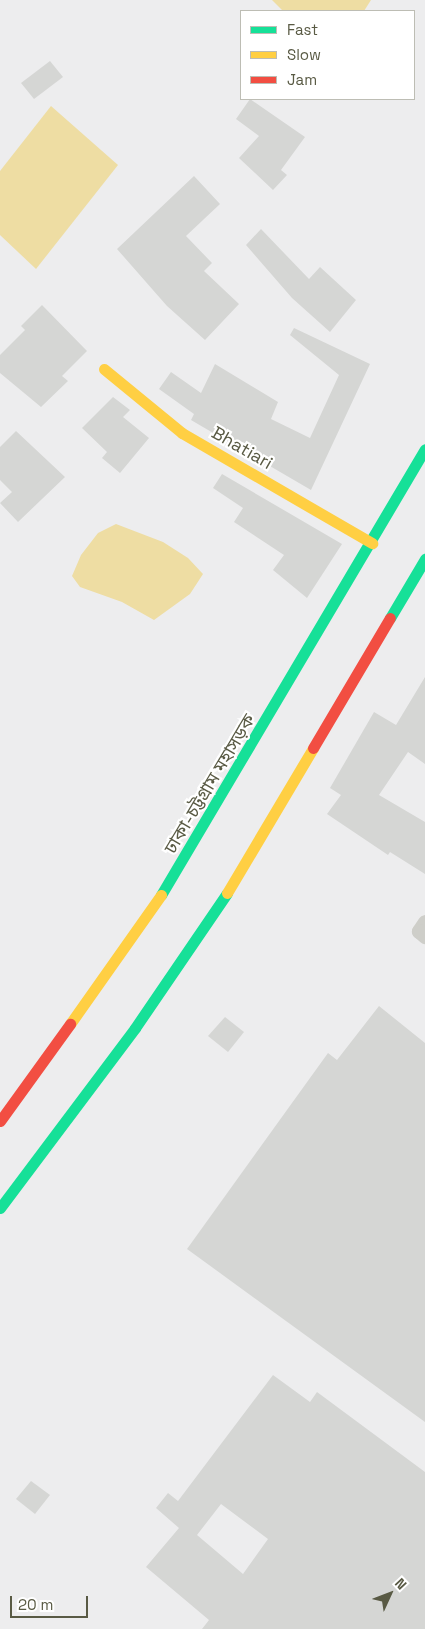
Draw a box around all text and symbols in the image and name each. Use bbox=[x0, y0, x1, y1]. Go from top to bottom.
legend bbox=[240, 10, 415, 100]
text: Fast bbox=[287, 20, 318, 39]
text: Slow bbox=[287, 45, 321, 64]
text: Jam bbox=[287, 70, 317, 89]
street label: Bhatiari bbox=[208, 422, 276, 474]
street label: ঢাকা-চট্টগ্রাম মহাসড়ক bbox=[160, 710, 260, 858]
north arrow bbox=[365, 1569, 415, 1619]
text: N bbox=[391, 1574, 411, 1593]
scale bar bbox=[12, 1586, 90, 1618]
text: 20 m bbox=[18, 1595, 53, 1614]

